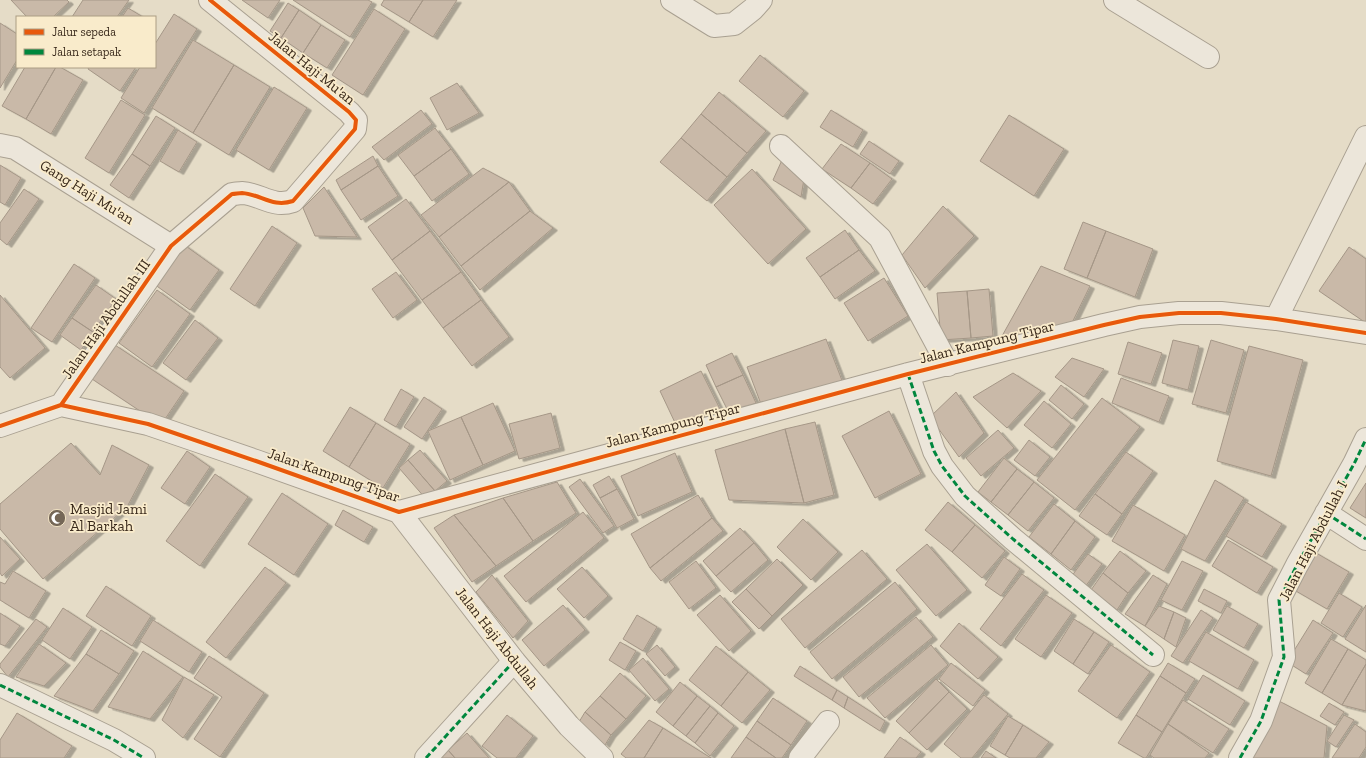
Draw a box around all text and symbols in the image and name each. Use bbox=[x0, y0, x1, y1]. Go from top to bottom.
legend bbox=[16, 16, 156, 68]
text: Jalur sepeda bbox=[52, 25, 116, 39]
street label: Jalan Haji Mu'an bbox=[265, 27, 359, 109]
text: Jalan setapak bbox=[52, 45, 122, 59]
street label: Gang Haji Mu'an bbox=[37, 156, 138, 228]
street label: Jalan Haji Abdullah III bbox=[58, 256, 154, 382]
street label: Jalan Kampung Tipar bbox=[918, 316, 1056, 368]
street label: Jalan Kampung Tipar bbox=[604, 398, 742, 452]
street label: Jalan Kampung Tipar bbox=[266, 444, 402, 506]
street label: Jalan Haji Abdullah I bbox=[1275, 478, 1351, 604]
place label: Masjid Jami Al Barkah bbox=[70, 500, 147, 535]
mosque icon: Masjid Jami Al Barkah bbox=[47, 508, 67, 528]
street label: Jalan Haji Abdullah bbox=[452, 583, 543, 693]

